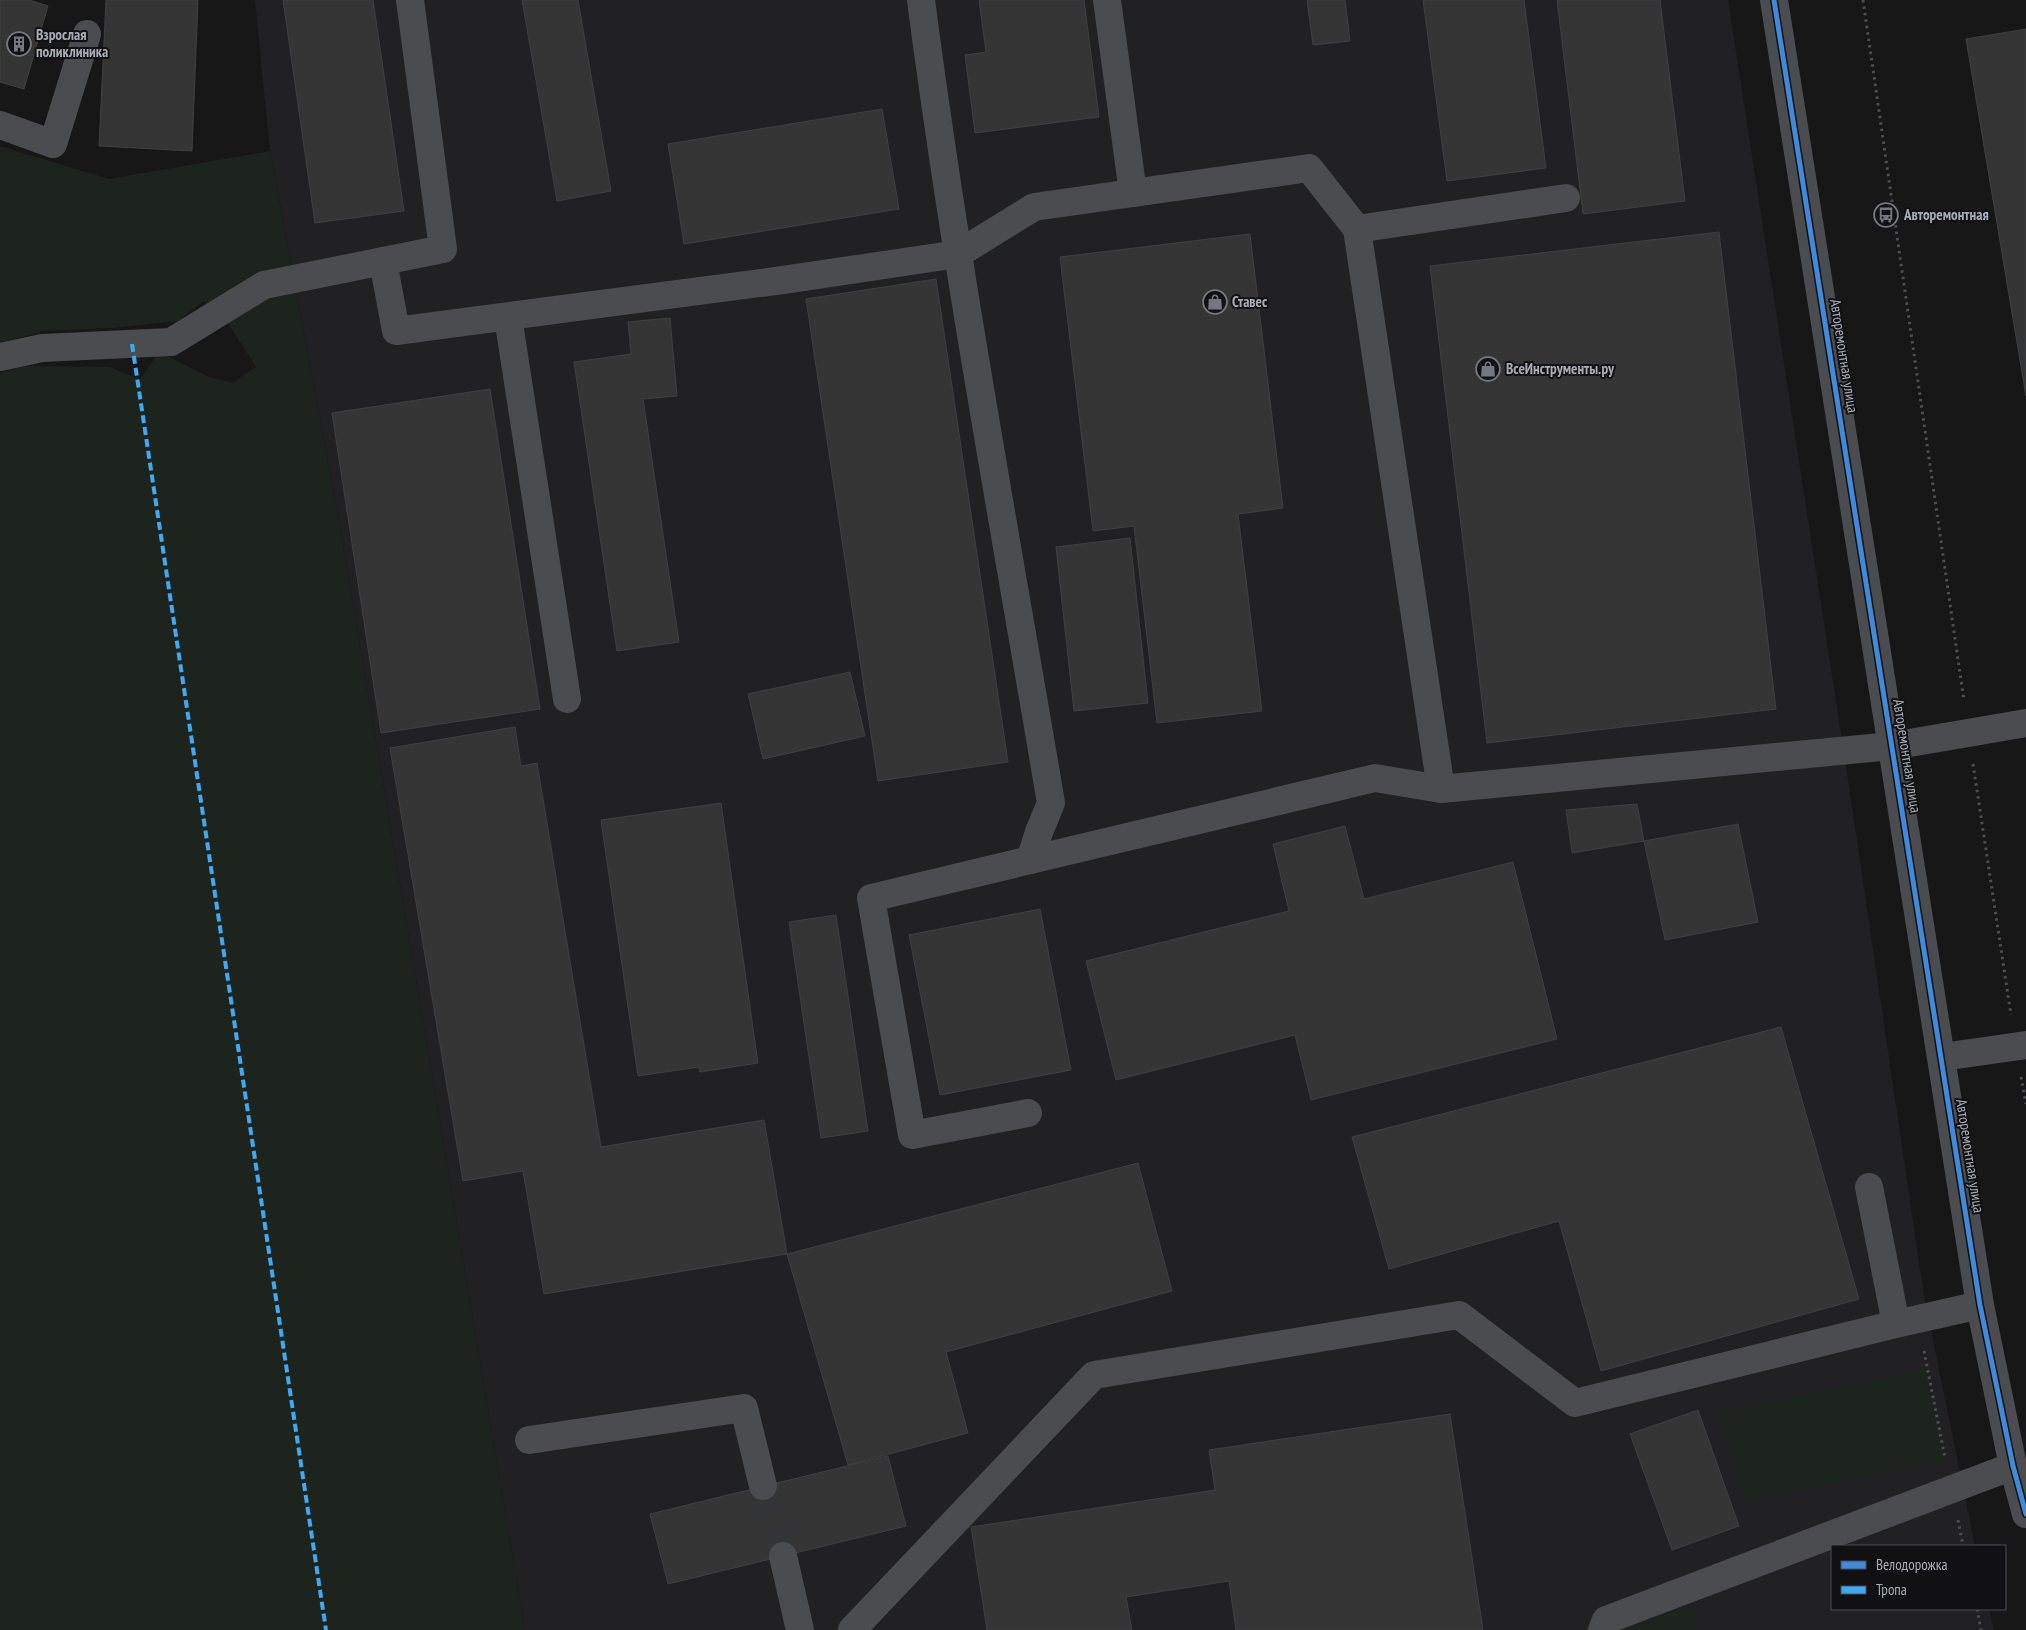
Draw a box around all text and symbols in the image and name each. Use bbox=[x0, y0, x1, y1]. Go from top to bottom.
place label: Взрослая поликлиника bbox=[36, 25, 108, 61]
building icon: Взрослая поликлиника bbox=[6, 31, 32, 57]
bus stop icon: Авторемонтная bbox=[1873, 202, 1899, 228]
place label: Авторемонтная bbox=[1903, 205, 1989, 224]
shop icon: Ставес bbox=[1202, 289, 1228, 315]
place label: Ставес bbox=[1232, 292, 1268, 311]
street label: Авторемонтная улица bbox=[1826, 298, 1863, 414]
shop icon: ВсеИнструменты.ру bbox=[1475, 356, 1501, 382]
place label: ВсеИнструменты.ру bbox=[1506, 359, 1615, 378]
street label: Авторемонтная улица bbox=[1889, 698, 1926, 814]
street label: Авторемонтная улица bbox=[1952, 1098, 1989, 1214]
legend bbox=[1831, 1545, 2006, 1610]
text: Велодорожка bbox=[1876, 1555, 1947, 1574]
text: Тропа bbox=[1876, 1580, 1907, 1599]

